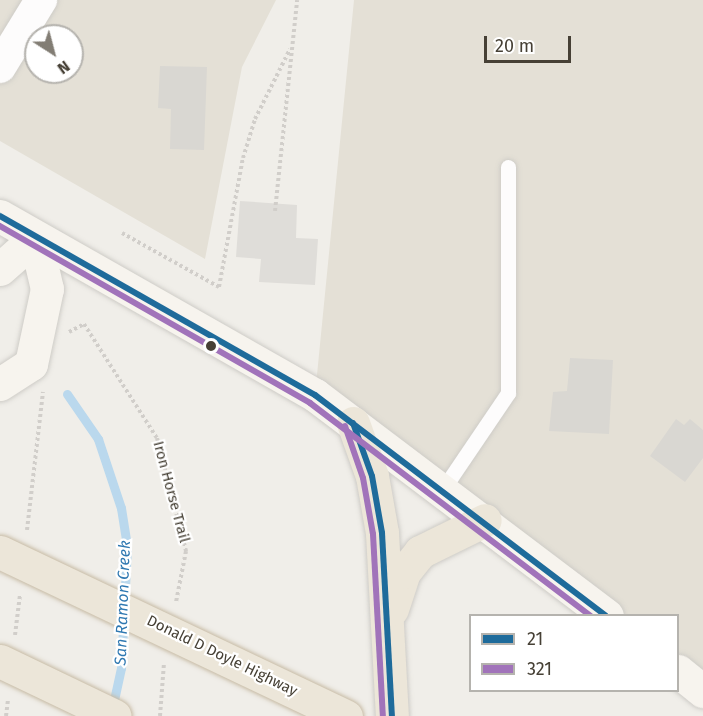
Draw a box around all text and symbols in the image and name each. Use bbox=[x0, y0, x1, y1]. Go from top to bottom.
north arrow bbox=[24, 24, 84, 84]
scale bar bbox=[487, 24, 574, 62]
text: 20 m bbox=[495, 35, 534, 57]
text: N bbox=[54, 57, 74, 78]
unlabelled marker bbox=[205, 340, 217, 352]
street label: Iron Horse Trail bbox=[149, 439, 193, 545]
water label: San Ramon Creek bbox=[111, 540, 135, 666]
street label: Donald D Doyle Highway bbox=[144, 612, 300, 700]
legend bbox=[469, 614, 679, 692]
text: 21 bbox=[527, 628, 543, 650]
text: 321 bbox=[527, 658, 552, 680]

